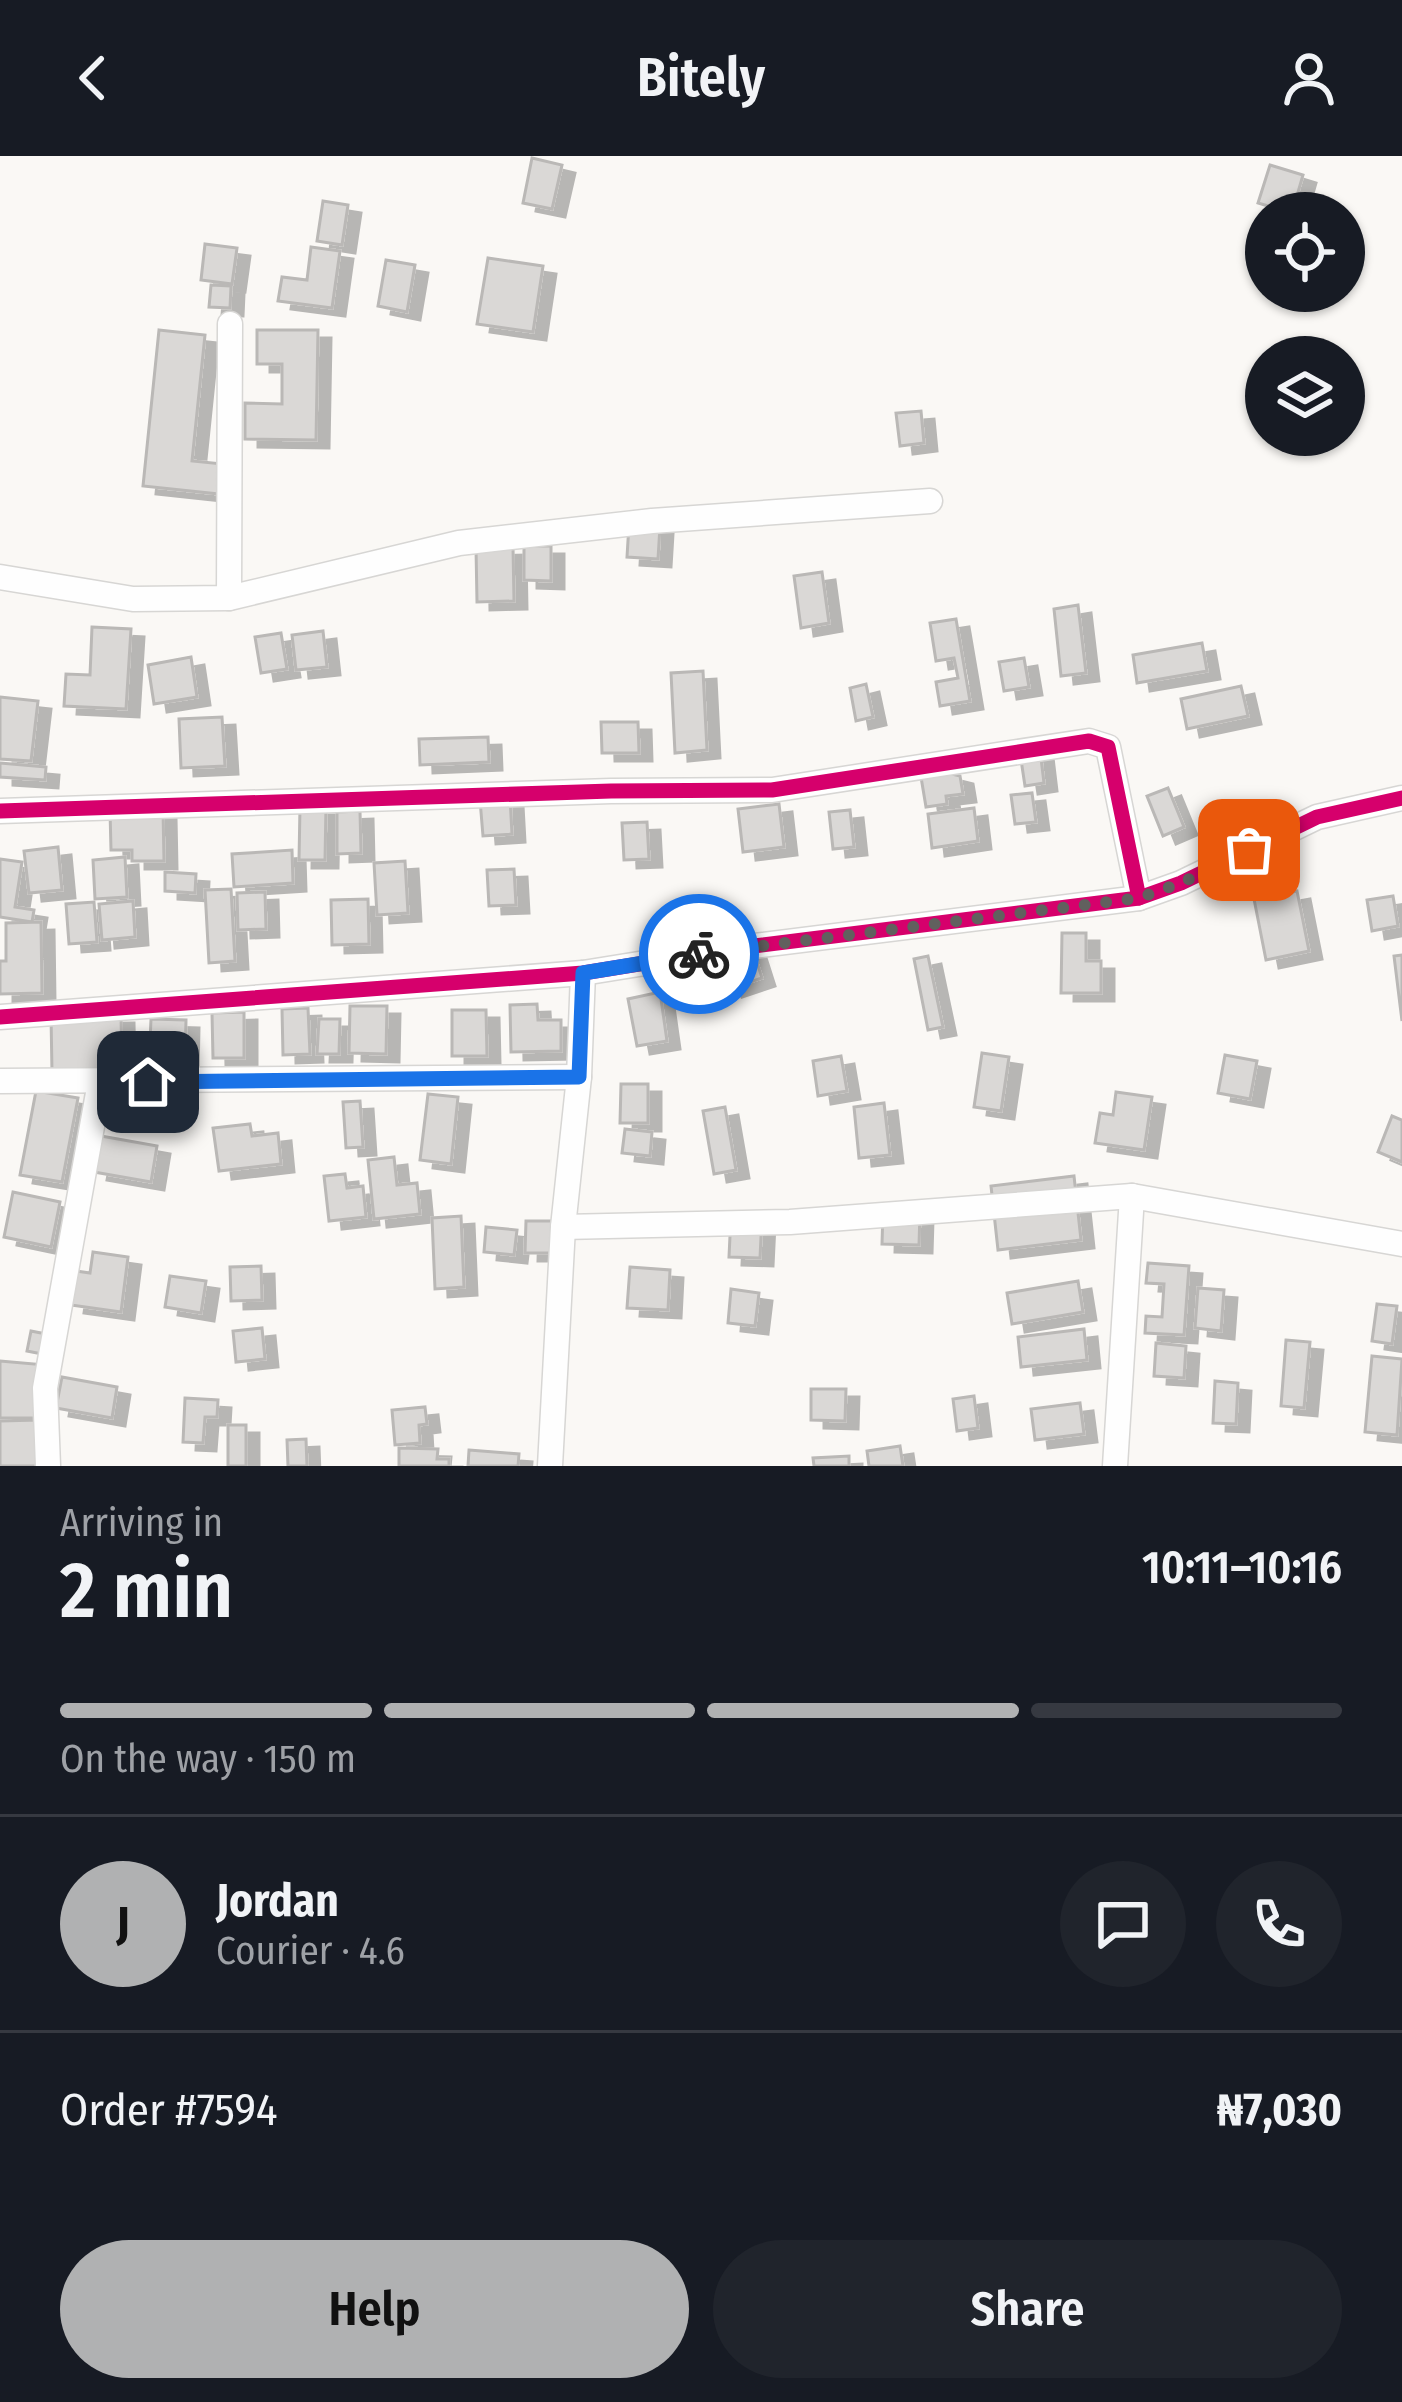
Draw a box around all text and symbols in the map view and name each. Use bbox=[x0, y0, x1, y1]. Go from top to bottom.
icon: back bbox=[60, 45, 126, 111]
icon: person bbox=[1276, 45, 1342, 111]
text: Bitely bbox=[637, 46, 765, 110]
map controls bbox=[1245, 192, 1365, 456]
button: locate bbox=[1245, 192, 1365, 312]
button: layers bbox=[1245, 336, 1365, 456]
pin bbox=[1198, 799, 1300, 901]
icon: bag bbox=[1216, 817, 1282, 883]
courier bbox=[639, 894, 759, 1014]
icon: bike bbox=[666, 921, 732, 987]
pin bbox=[97, 1031, 199, 1133]
icon: home bbox=[115, 1049, 181, 1115]
text: Arriving in bbox=[60, 1500, 223, 1546]
text: 10:11–10:16 bbox=[1142, 1541, 1342, 1595]
text: 2 min bbox=[60, 1544, 233, 1638]
text: On the way · 150 m bbox=[60, 1736, 356, 1782]
button: chat bbox=[1060, 1861, 1186, 1987]
button: phone bbox=[1216, 1861, 1342, 1987]
text: Jordan bbox=[216, 1874, 339, 1928]
text: J bbox=[116, 1897, 130, 1951]
text: Courier · 4.6 bbox=[216, 1928, 405, 1974]
text: Order #7594 bbox=[60, 2083, 278, 2137]
text: ₦7,030 bbox=[1217, 2083, 1342, 2137]
button: Help bbox=[60, 2240, 689, 2378]
button: Share bbox=[713, 2240, 1342, 2378]

